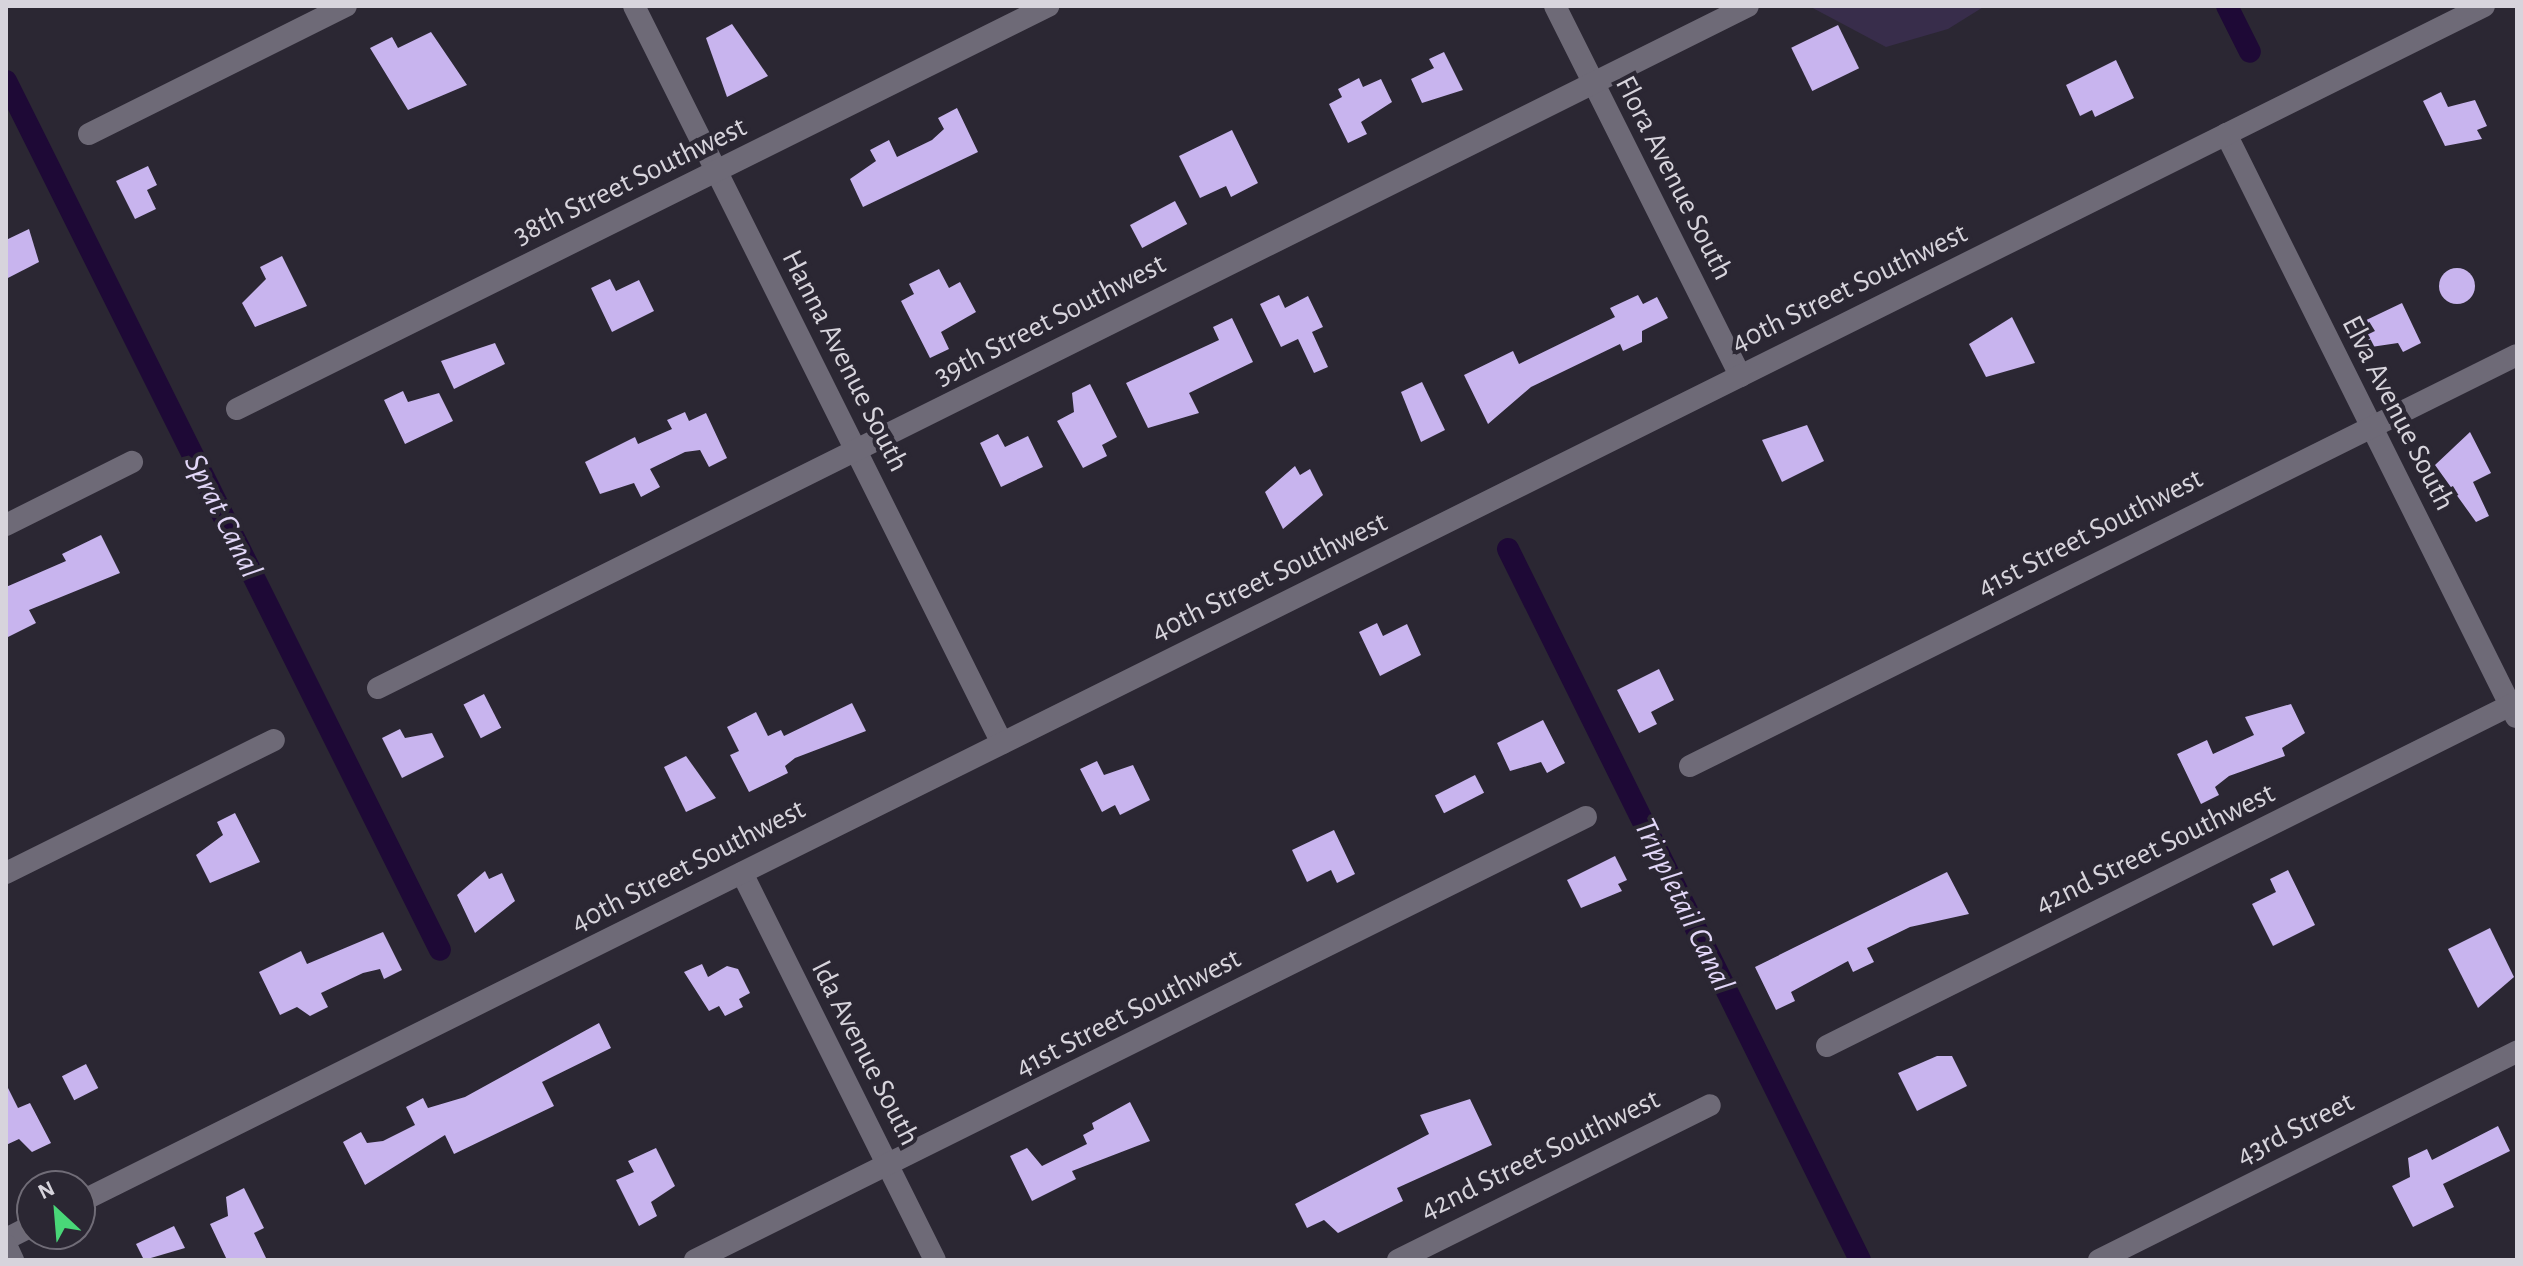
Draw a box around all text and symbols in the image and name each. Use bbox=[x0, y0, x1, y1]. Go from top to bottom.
street label: Flora Avenue South bbox=[1607, 70, 1741, 286]
street label: 38th Street Southwest bbox=[508, 109, 752, 253]
street label: 40th Street Southwest bbox=[1725, 215, 1973, 361]
street label: Hanna Avenue South bbox=[774, 244, 916, 478]
street label: 39th Street Southwest bbox=[928, 246, 1172, 394]
street label: Elva Avenue South bbox=[2333, 309, 2463, 517]
water label: Sprat Canal bbox=[175, 447, 271, 585]
street label: 41st Street Southwest bbox=[1971, 461, 2209, 605]
street label: 40th Street Southwest bbox=[1145, 504, 1393, 650]
street label: 42nd Street Southwest bbox=[2029, 775, 2281, 923]
street label: 40th Street Southwest bbox=[565, 791, 811, 941]
water label: Trippletail Canal bbox=[1625, 812, 1743, 998]
street label: 41st Street Southwest bbox=[1009, 941, 1247, 1085]
street label: Ida Avenue South bbox=[803, 954, 927, 1152]
street label: 42nd Street Southwest bbox=[1414, 1081, 1666, 1229]
street label: 43rd Street bbox=[2230, 1084, 2360, 1174]
north arrow bbox=[16, 1170, 96, 1250]
text: N bbox=[35, 1177, 58, 1203]

